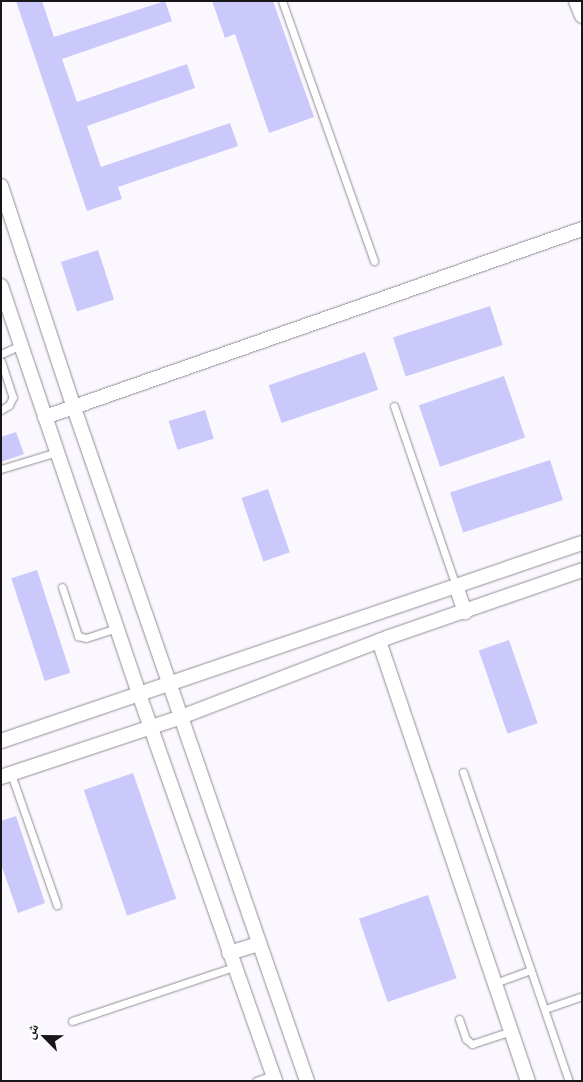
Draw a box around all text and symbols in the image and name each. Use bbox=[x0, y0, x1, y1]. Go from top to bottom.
north arrow bbox=[20, 1012, 70, 1062]
text: ش bbox=[20, 1021, 42, 1042]

